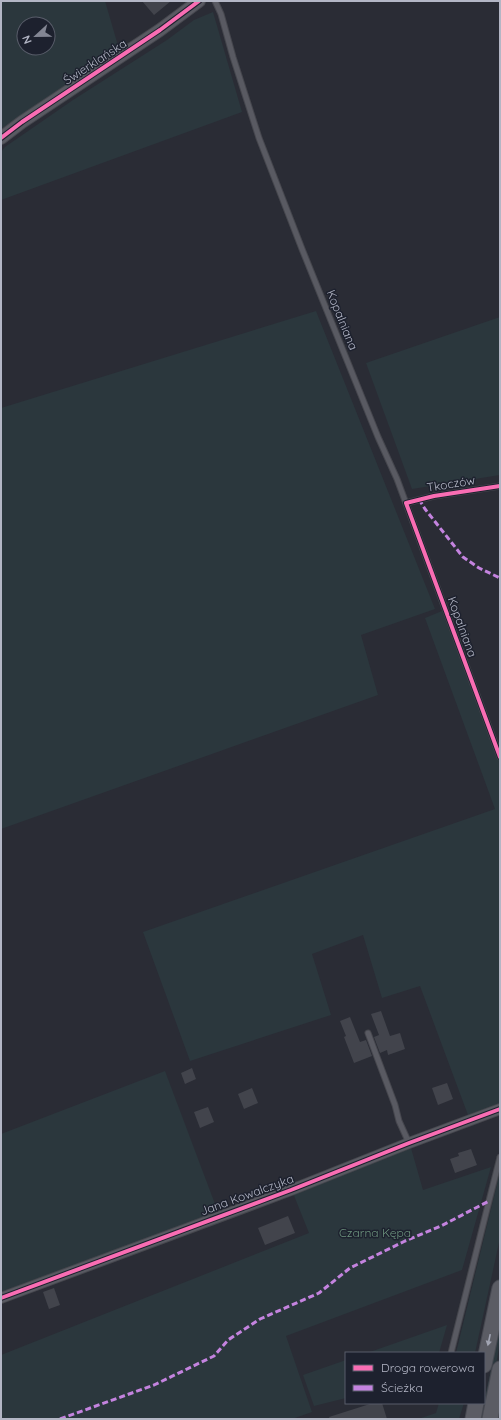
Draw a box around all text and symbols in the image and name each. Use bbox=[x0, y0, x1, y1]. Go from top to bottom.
north arrow bbox=[16, 16, 56, 56]
text: N bbox=[19, 33, 35, 46]
street label: Świerklańska bbox=[60, 36, 129, 88]
street label: Kopalniana bbox=[324, 288, 361, 352]
street label: Tkoczów bbox=[426, 472, 476, 495]
street label: Kopalniana bbox=[445, 594, 480, 659]
street label: Jana Kowalczyka bbox=[198, 1171, 295, 1218]
park label: Czarna Kępa bbox=[339, 1225, 411, 1240]
one-way arrow bbox=[486, 1333, 492, 1346]
legend bbox=[345, 1352, 485, 1404]
text: Droga rowerowa bbox=[381, 1360, 475, 1375]
text: Ścieżka bbox=[381, 1380, 423, 1395]

